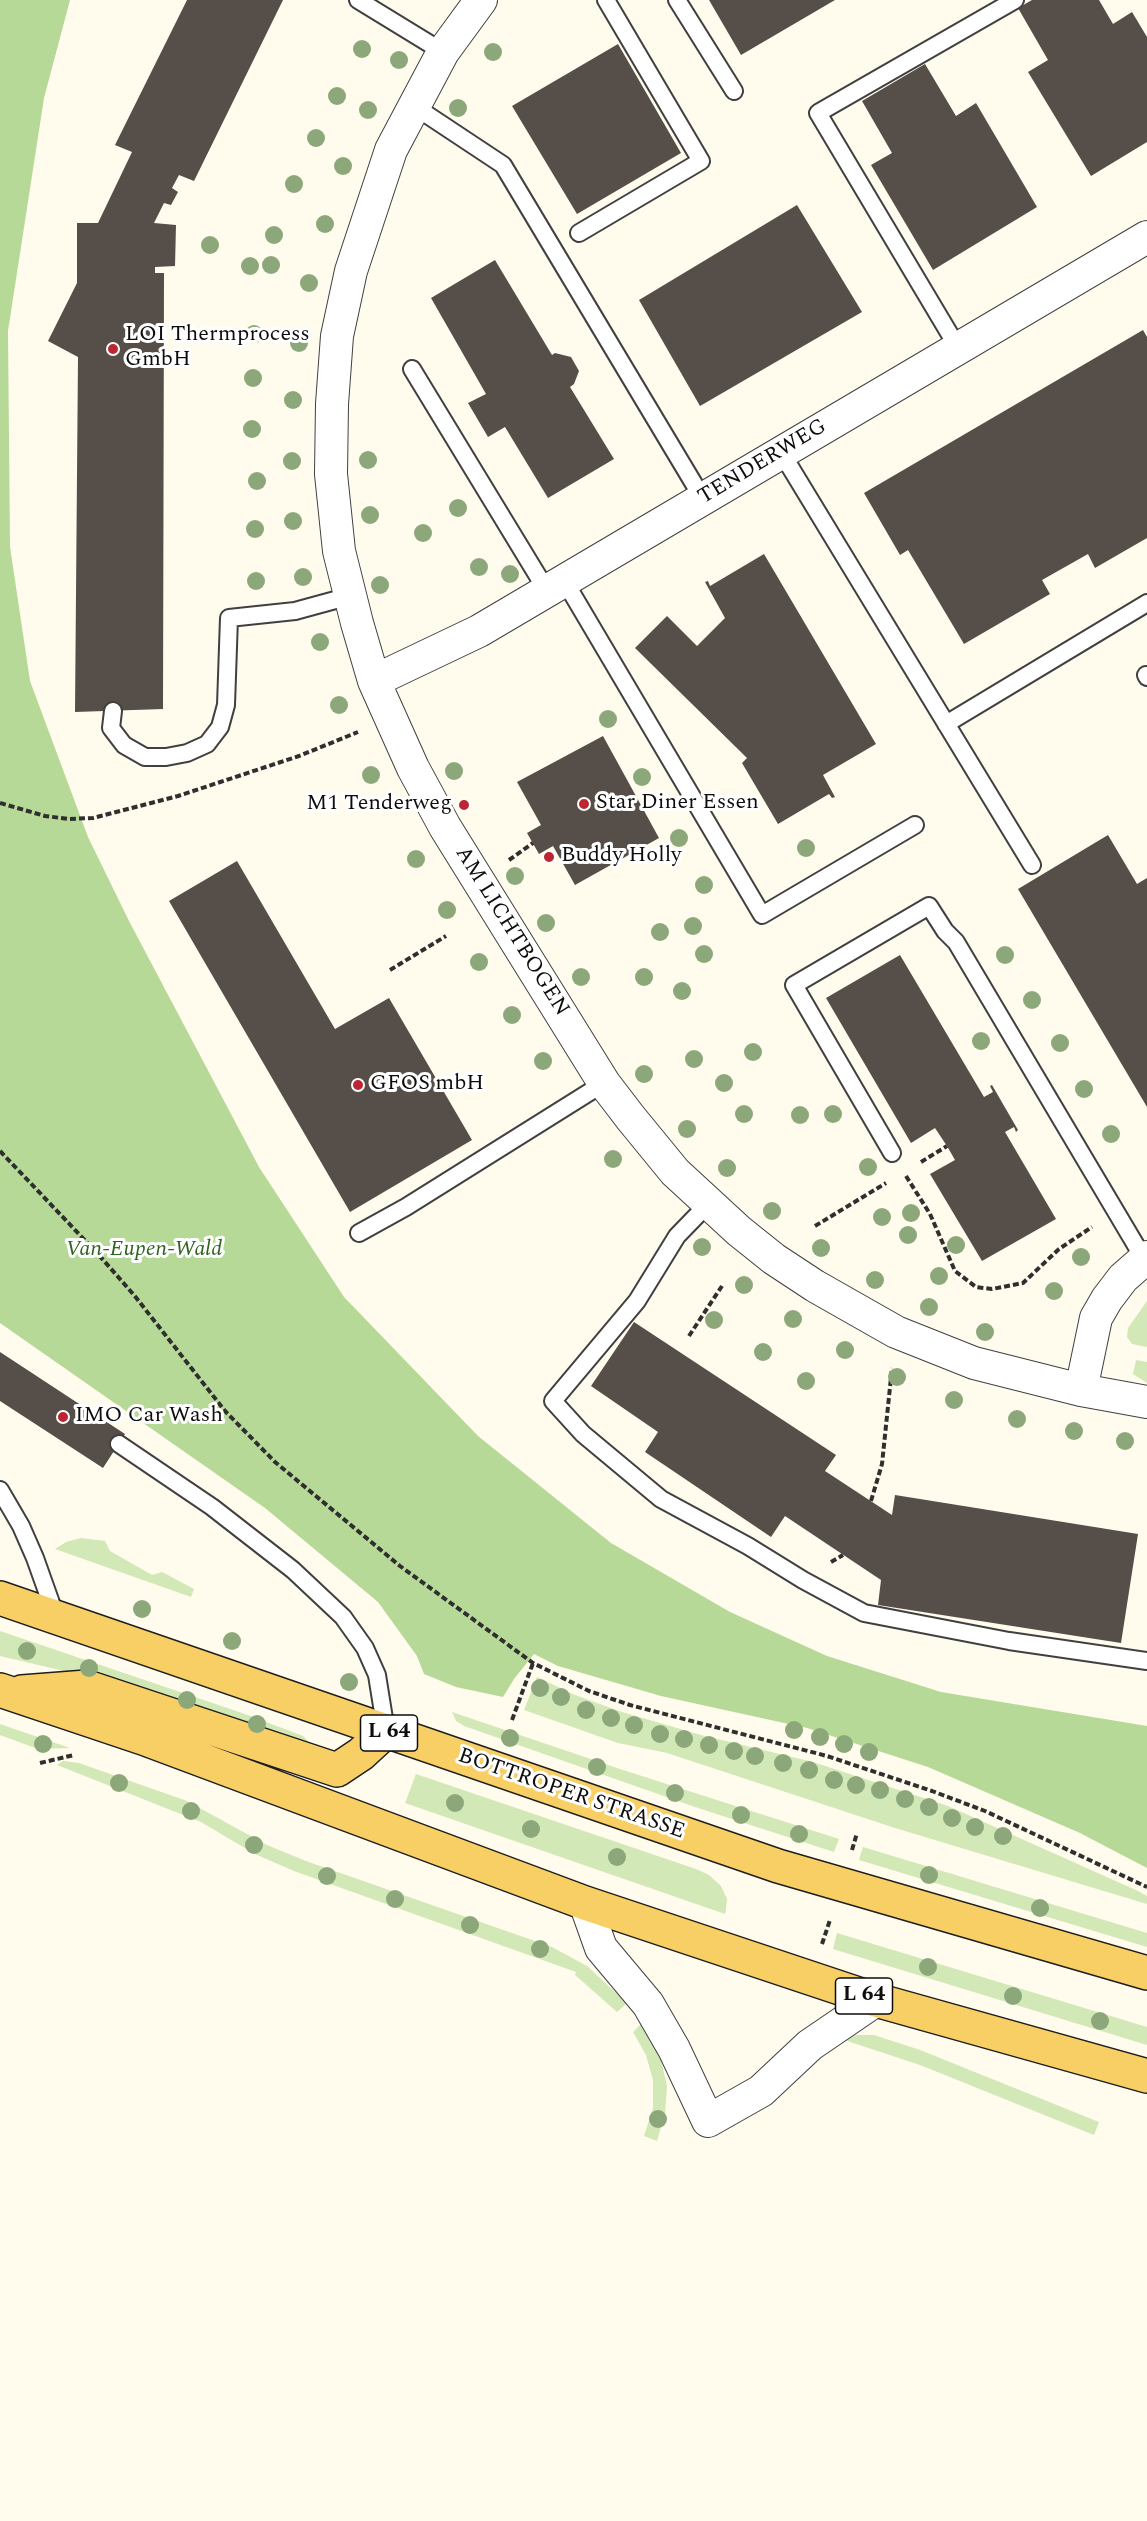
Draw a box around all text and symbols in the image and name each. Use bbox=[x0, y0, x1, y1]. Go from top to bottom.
place label: LOI Thermprocess GmbH bbox=[125, 323, 310, 374]
marker: LOI Thermprocess GmbH bbox=[106, 342, 120, 356]
street label: TENDERWEG bbox=[694, 414, 832, 512]
place label: Star Diner Essen bbox=[596, 791, 759, 817]
place label: M1 Tenderweg bbox=[306, 792, 452, 818]
marker: Star Diner Essen bbox=[577, 797, 591, 811]
marker: M1 Tenderweg bbox=[457, 798, 471, 812]
street label: AM LICHTBOGEN bbox=[448, 842, 574, 1022]
place label: Buddy Holly bbox=[561, 844, 682, 870]
marker: Buddy Holly bbox=[542, 850, 556, 864]
place label: GFOS mbH bbox=[370, 1072, 484, 1098]
marker: GFOS mbH bbox=[351, 1078, 365, 1092]
park label: Van-Eupen-Wald bbox=[66, 1238, 222, 1264]
place label: IMO Car Wash bbox=[75, 1404, 223, 1430]
marker: IMO Car Wash bbox=[56, 1410, 70, 1424]
road number: L 64 bbox=[360, 1715, 418, 1751]
street label: BOTTROPER STRASSE bbox=[454, 1744, 688, 1846]
road number: L 64 bbox=[836, 1978, 892, 2014]

